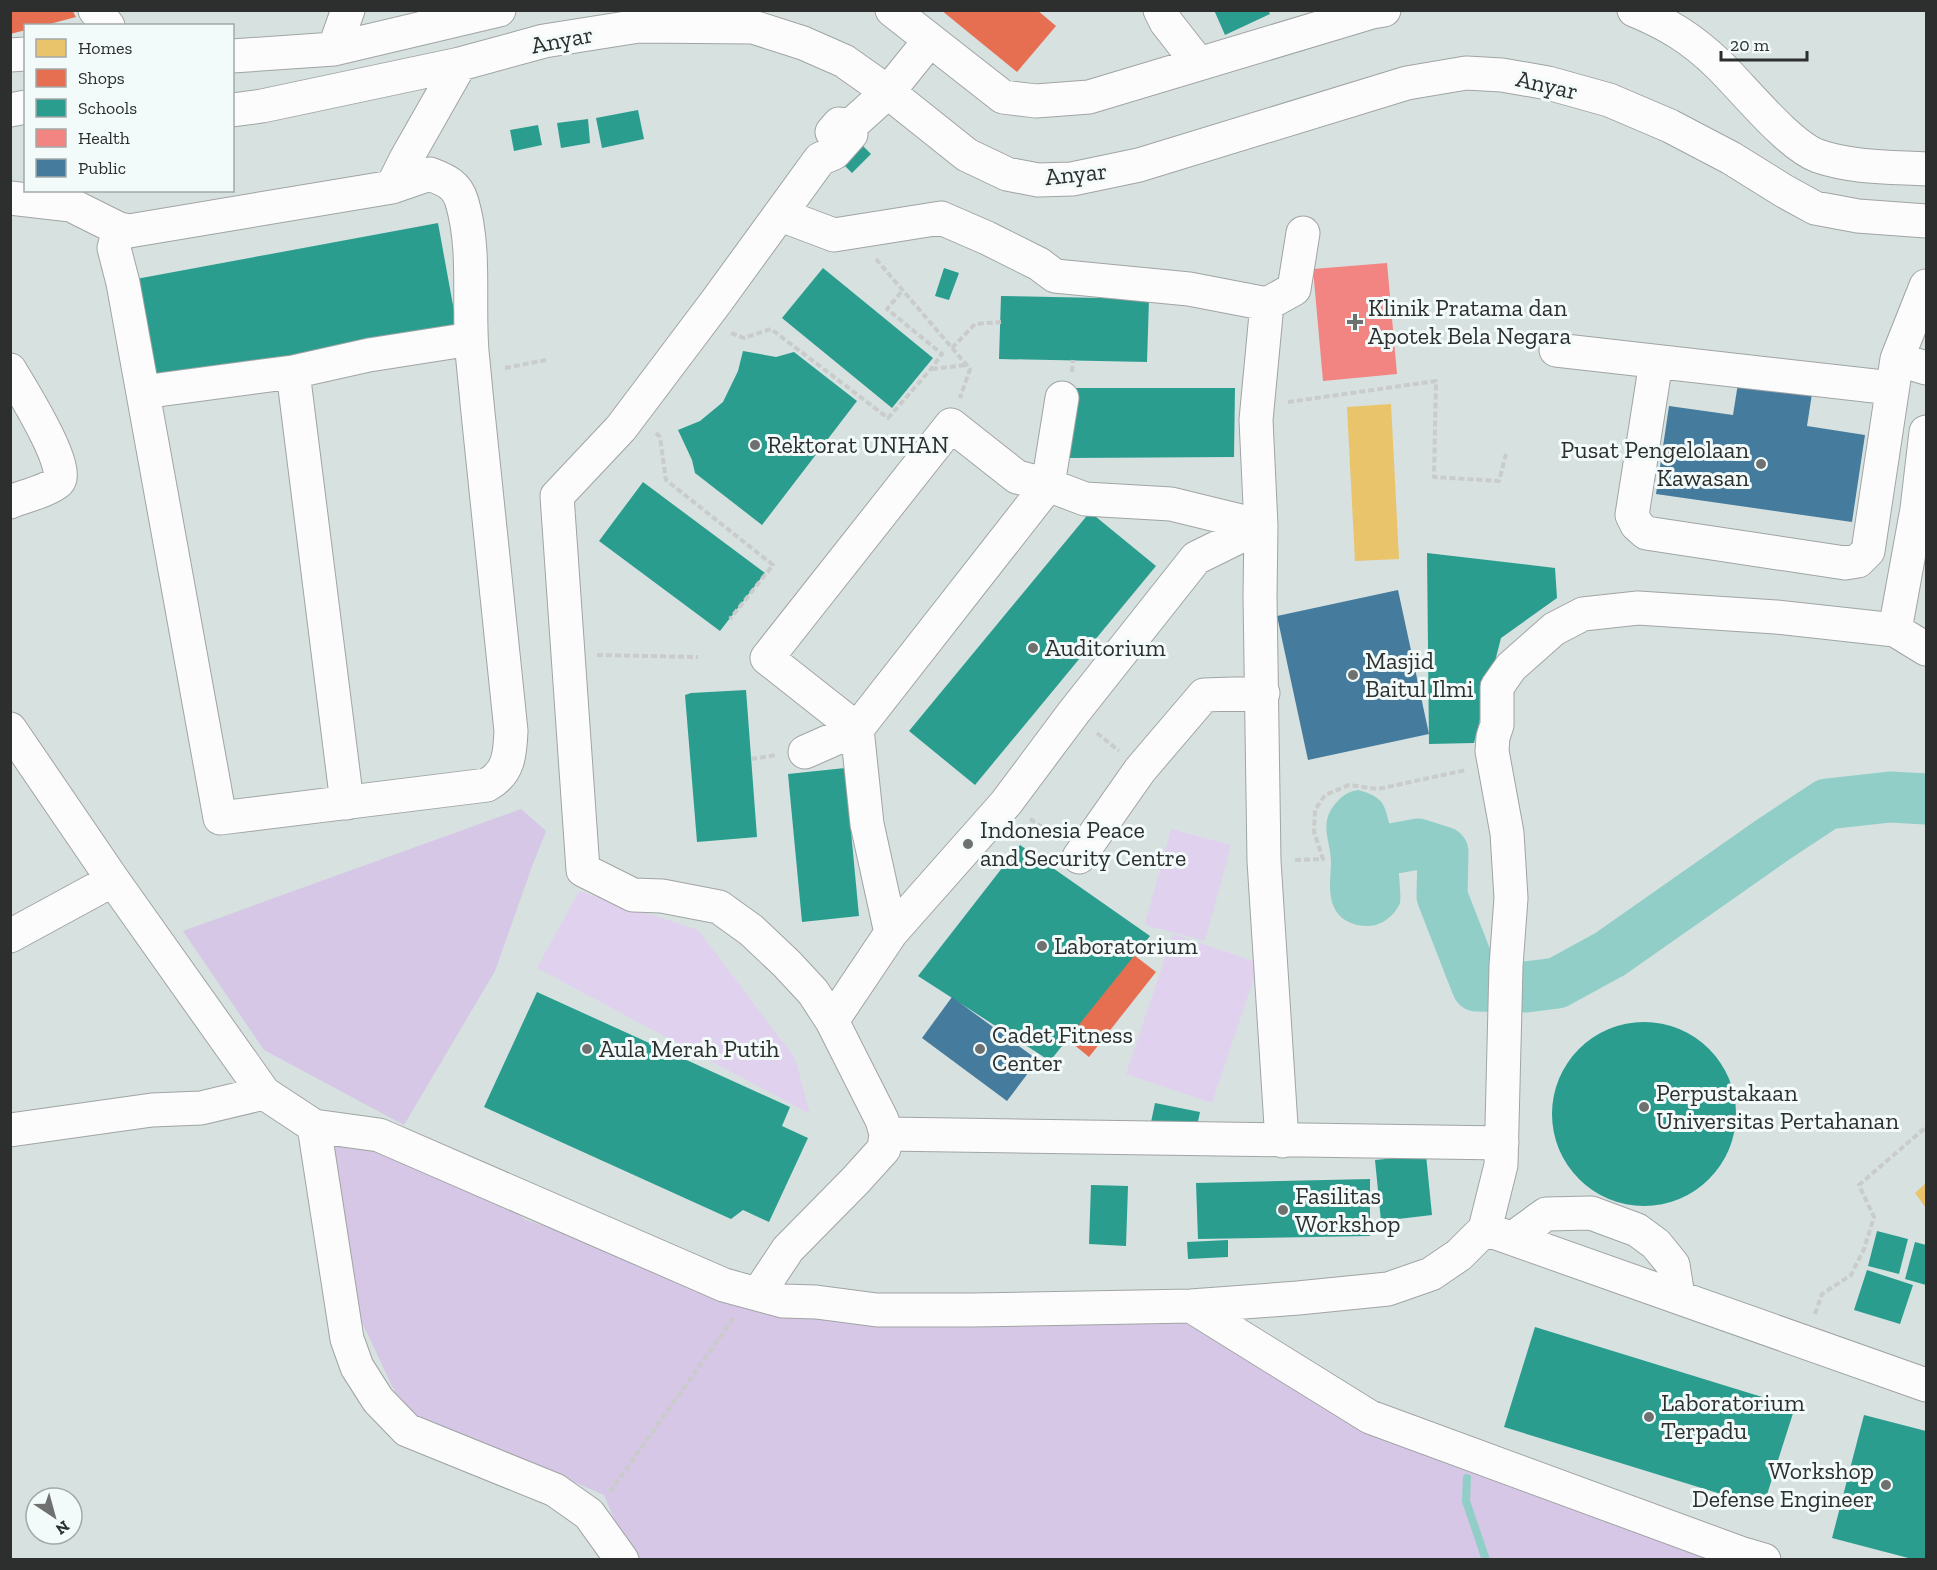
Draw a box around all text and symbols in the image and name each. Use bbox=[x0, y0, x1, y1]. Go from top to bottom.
street label: Anyar bbox=[528, 19, 595, 60]
legend bbox=[24, 24, 234, 192]
scale bar bbox=[1721, 24, 1806, 62]
text: 20 m bbox=[1730, 34, 1770, 56]
text: Homes bbox=[78, 37, 132, 59]
street label: Anyar bbox=[1513, 63, 1581, 106]
text: Shops bbox=[78, 67, 125, 89]
text: Schools bbox=[78, 97, 137, 119]
text: Health bbox=[78, 127, 130, 149]
street label: Anyar bbox=[1043, 156, 1109, 191]
text: Public bbox=[78, 157, 126, 179]
place label: Klinik Pratama dan Apotek Bela Negara bbox=[1368, 293, 1572, 350]
marker: Klinik Pratama dan Apotek Bela Negara bbox=[1346, 313, 1364, 331]
place label: Rektorat UNHAN bbox=[767, 430, 949, 459]
place label: Pusat Pengelolaan Kawasan bbox=[1561, 435, 1749, 492]
marker: Rektorat UNHAN bbox=[748, 438, 762, 452]
marker: Pusat Pengelolaan Kawasan bbox=[1754, 457, 1768, 471]
place label: Auditorium bbox=[1045, 633, 1166, 662]
marker: Auditorium bbox=[1026, 641, 1040, 655]
place label: Masjid Baitul Ilmi bbox=[1365, 646, 1474, 703]
marker: Masjid Baitul Ilmi bbox=[1346, 668, 1360, 682]
place label: Indonesia Peace and Security Centre bbox=[980, 815, 1186, 872]
marker: Indonesia Peace and Security Centre bbox=[961, 837, 975, 851]
place label: Laboratorium bbox=[1054, 931, 1198, 960]
marker: Laboratorium bbox=[1035, 939, 1049, 953]
place label: Cadet Fitness Center bbox=[992, 1020, 1133, 1077]
place label: Aula Merah Putih bbox=[599, 1034, 780, 1063]
marker: Aula Merah Putih bbox=[580, 1042, 594, 1056]
marker: Cadet Fitness Center bbox=[973, 1042, 987, 1056]
place label: Perpustakaan Universitas Pertahanan bbox=[1656, 1078, 1899, 1135]
marker: Perpustakaan Universitas Pertahanan bbox=[1637, 1100, 1651, 1114]
place label: Fasilitas Workshop bbox=[1295, 1181, 1401, 1238]
marker: Fasilitas Workshop bbox=[1276, 1203, 1290, 1217]
place label: Laboratorium Terpadu bbox=[1661, 1388, 1805, 1445]
marker: Laboratorium Terpadu bbox=[1642, 1410, 1656, 1424]
place label: Workshop Defense Engineer bbox=[1692, 1456, 1874, 1513]
marker: Workshop Defense Engineer bbox=[1879, 1478, 1893, 1492]
north arrow bbox=[24, 1486, 84, 1546]
text: N bbox=[52, 1516, 73, 1539]

